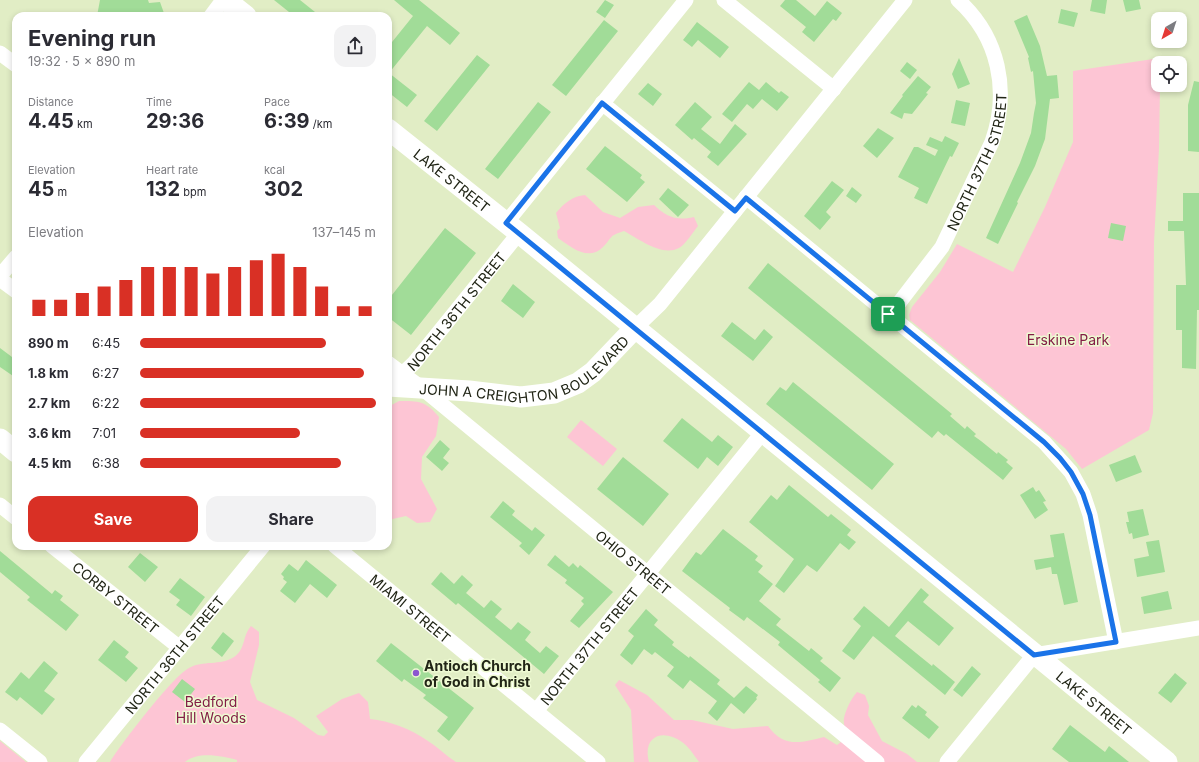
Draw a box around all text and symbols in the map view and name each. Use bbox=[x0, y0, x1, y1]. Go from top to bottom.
north arrow bbox=[1151, 12, 1187, 48]
map controls bbox=[1151, 12, 1187, 92]
text: Evening run bbox=[28, 25, 156, 51]
button: share bbox=[334, 25, 376, 67]
text: 19:32 · 5 × 890 m bbox=[28, 53, 135, 69]
button: locate bbox=[1151, 56, 1187, 92]
street label: NORTH 37TH STREET bbox=[943, 93, 1009, 233]
text: Distance bbox=[28, 95, 73, 109]
text: Time bbox=[146, 95, 172, 109]
text: Pace bbox=[264, 95, 290, 109]
text: 4.45 bbox=[28, 109, 74, 133]
text: 29:36 bbox=[146, 109, 204, 133]
text: 6:39 bbox=[264, 109, 310, 133]
text: km bbox=[74, 117, 93, 131]
text: /km bbox=[310, 117, 332, 131]
street label: LAKE STREET bbox=[411, 145, 494, 215]
text: Elevation bbox=[28, 163, 75, 177]
text: Heart rate bbox=[146, 163, 198, 177]
text: kcal bbox=[264, 163, 285, 177]
text: 45 bbox=[28, 177, 54, 201]
text: 132 bbox=[146, 177, 180, 201]
text: 302 bbox=[264, 177, 303, 201]
text: m bbox=[54, 185, 67, 199]
text: bpm bbox=[180, 185, 206, 199]
text: Elevation bbox=[28, 224, 84, 240]
text: 137–145 m bbox=[312, 224, 376, 240]
street label: NORTH 36TH STREET bbox=[403, 248, 509, 374]
pin bbox=[871, 297, 905, 331]
icon: arrive bbox=[877, 303, 899, 325]
park label: Erskine Park bbox=[1027, 331, 1110, 348]
street label: JOHN A CREIGHTON BOULEVARD bbox=[419, 332, 632, 406]
text: 890 m bbox=[28, 335, 69, 351]
text: 6:45 bbox=[92, 335, 120, 351]
text: 1.8 km bbox=[28, 365, 69, 381]
text: 6:27 bbox=[92, 365, 119, 381]
text: 2.7 km bbox=[28, 395, 70, 411]
text: 6:22 bbox=[92, 395, 120, 411]
text: 3.6 km bbox=[28, 425, 71, 441]
text: 7:01 bbox=[92, 425, 116, 441]
text: 4.5 km bbox=[28, 455, 71, 471]
text: 6:38 bbox=[92, 455, 120, 471]
button: Save bbox=[28, 496, 198, 542]
button: Share bbox=[206, 496, 376, 542]
street label: OHIO STREET bbox=[592, 526, 675, 598]
street label: CORBY STREET bbox=[70, 558, 163, 637]
street label: MIAMI STREET bbox=[367, 570, 455, 646]
street label: NORTH 37TH STREET bbox=[536, 584, 642, 708]
street label: NORTH 36TH STREET bbox=[121, 592, 227, 717]
place label: Antioch Church of God in Christ bbox=[424, 657, 531, 690]
street label: LAKE STREET bbox=[1053, 667, 1135, 738]
marker: Antioch Church of God in Christ bbox=[411, 668, 421, 678]
park label: Bedford Hill Woods bbox=[176, 693, 246, 726]

